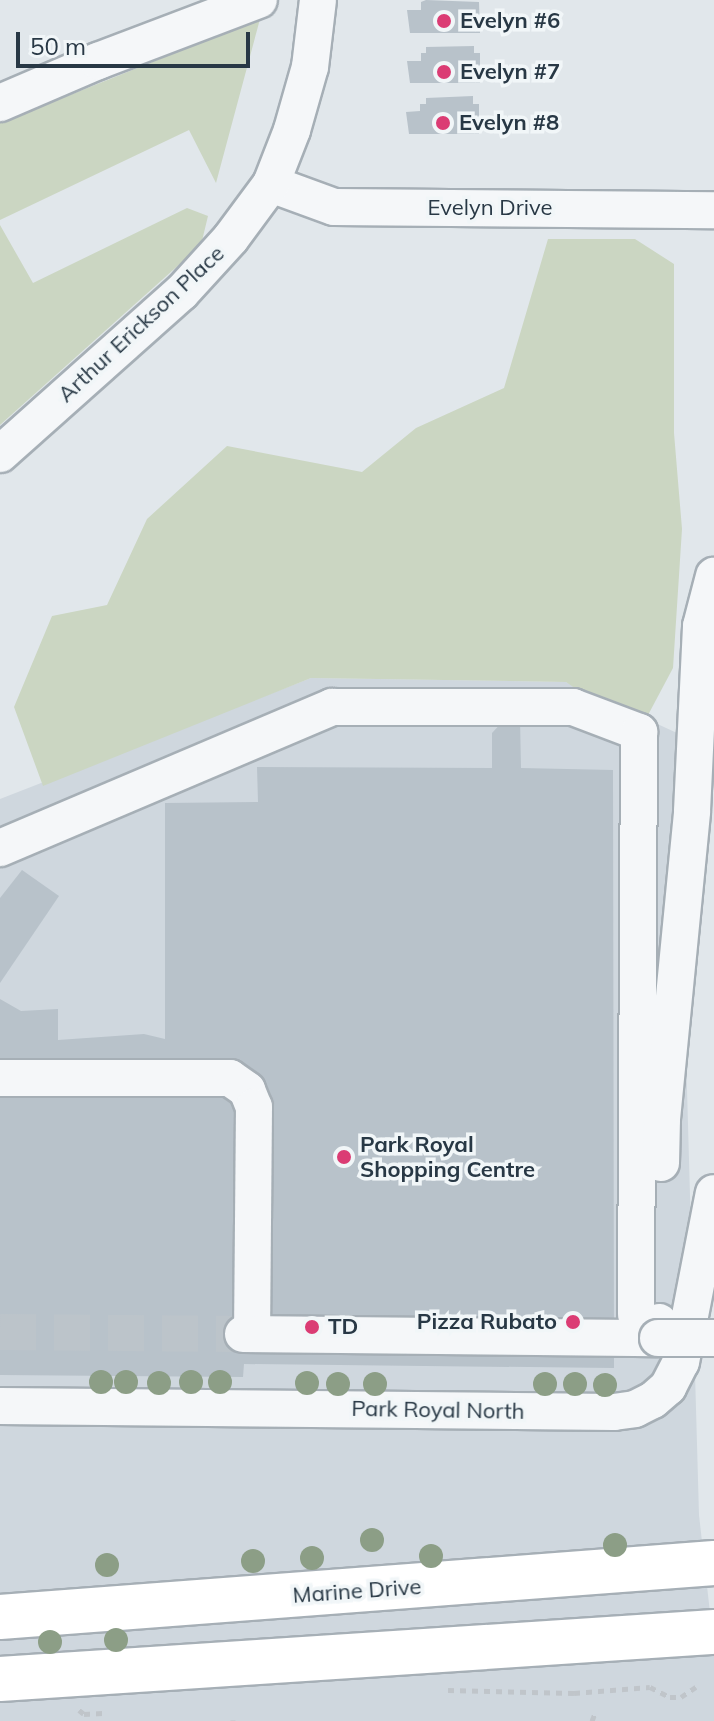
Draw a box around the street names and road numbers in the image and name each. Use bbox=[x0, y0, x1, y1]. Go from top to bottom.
street label: Evelyn Drive bbox=[428, 195, 552, 221]
street label: Arthur Erickson Place bbox=[52, 240, 230, 408]
street label: Park Royal North bbox=[351, 1395, 525, 1425]
street label: Marine Drive bbox=[292, 1573, 422, 1609]

